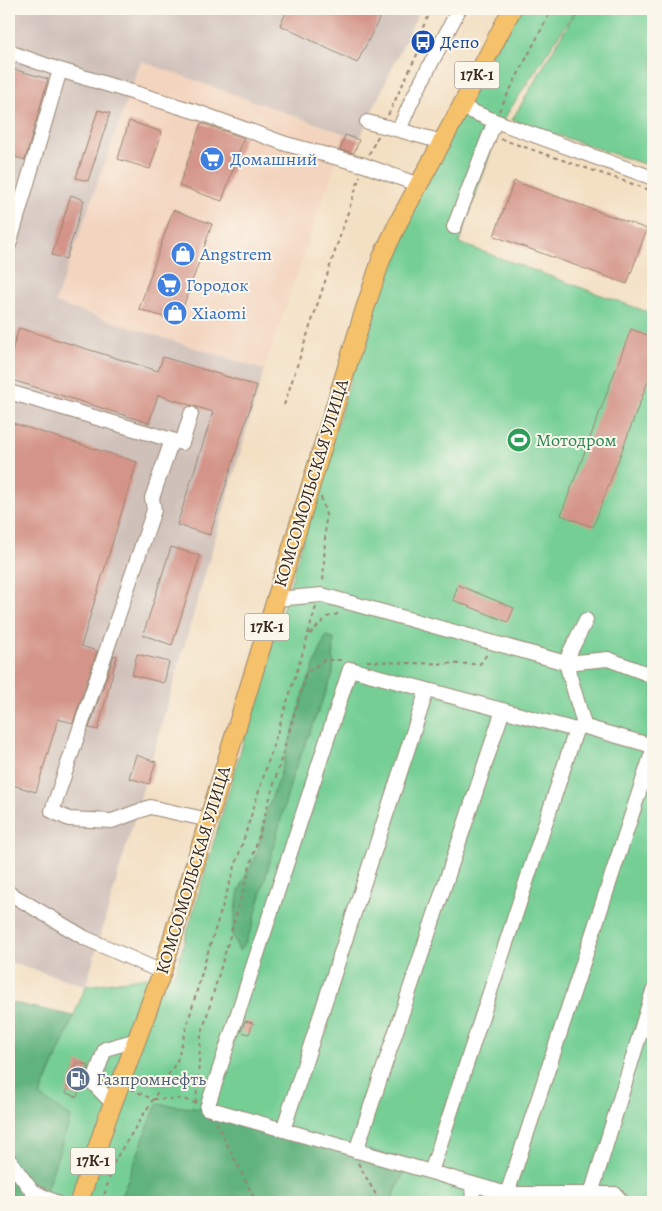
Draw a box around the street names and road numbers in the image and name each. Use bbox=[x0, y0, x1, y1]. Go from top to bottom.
road number: 17К-1 bbox=[454, 62, 500, 88]
street label: КОМСОМОЛЬСКАЯ УЛИЦА bbox=[268, 375, 354, 590]
road number: 17К-1 bbox=[244, 614, 290, 640]
street label: КОМСОМОЛЬСКАЯ УЛИЦА bbox=[150, 762, 236, 977]
road number: 17К-1 bbox=[70, 1148, 116, 1174]

